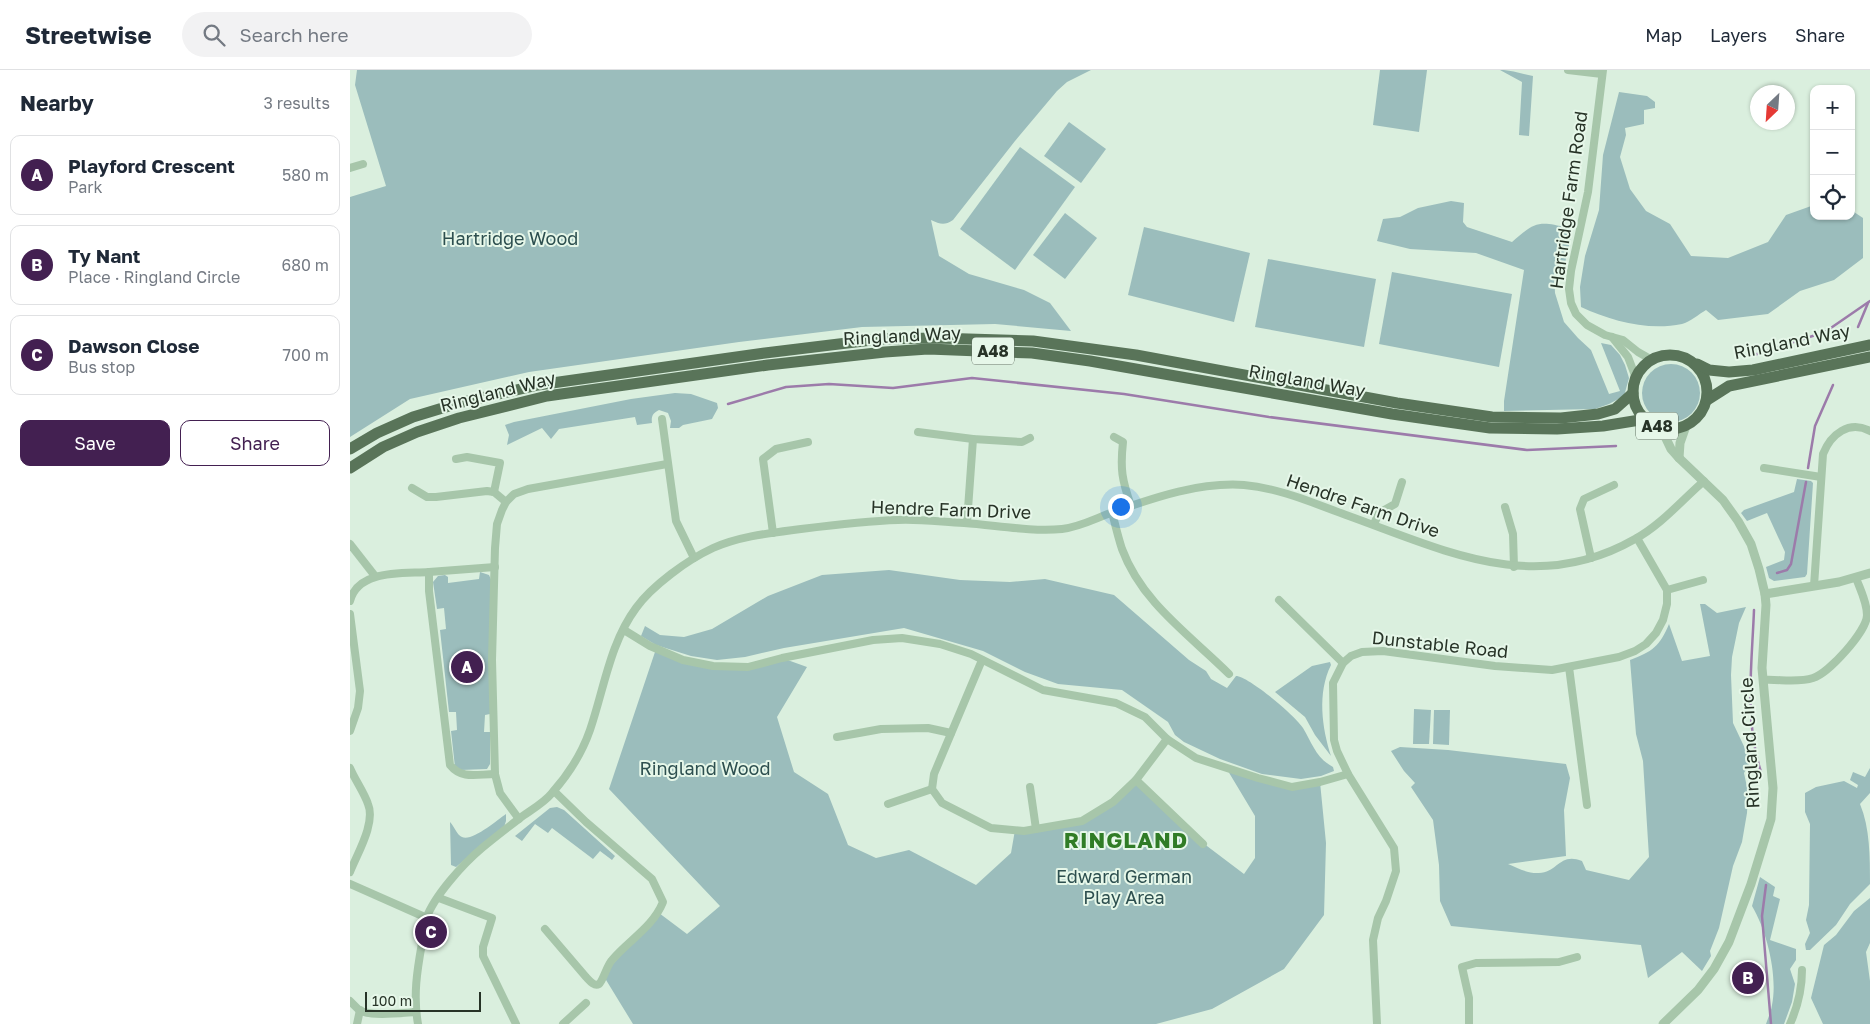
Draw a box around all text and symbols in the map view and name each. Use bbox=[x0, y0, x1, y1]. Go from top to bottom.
search box bbox=[182, 12, 532, 57]
text: Streetwise bbox=[25, 20, 152, 49]
icon: search bbox=[200, 21, 228, 49]
text: Search here bbox=[240, 23, 348, 46]
text: Map bbox=[1645, 24, 1682, 46]
text: Layers bbox=[1710, 24, 1767, 46]
text: Share bbox=[1795, 24, 1845, 46]
north arrow bbox=[1750, 85, 1795, 130]
map controls bbox=[1810, 85, 1855, 220]
button: + bbox=[1810, 85, 1855, 130]
text: Nearby bbox=[20, 90, 94, 116]
text: 3 results bbox=[263, 93, 330, 113]
street label: Hartridge Farm Road bbox=[1545, 109, 1591, 290]
button: − bbox=[1810, 130, 1855, 175]
text: Playford Crescent bbox=[68, 154, 235, 177]
text: A bbox=[31, 165, 43, 185]
text: 580 m bbox=[282, 165, 329, 185]
button: locate bbox=[1810, 175, 1855, 220]
text: Park bbox=[68, 177, 103, 197]
park label: Hartridge Wood bbox=[442, 227, 578, 249]
text: Ty Nant bbox=[68, 244, 140, 267]
text: B bbox=[31, 255, 43, 275]
text: 680 m bbox=[281, 255, 329, 275]
text: Place · Ringland Circle bbox=[68, 267, 240, 287]
street label: Ringland Way bbox=[1732, 319, 1852, 363]
street label: Ringland Way bbox=[842, 321, 962, 349]
text: Dawson Close bbox=[68, 334, 199, 357]
road number: A48 bbox=[972, 338, 1014, 364]
text: C bbox=[31, 345, 43, 365]
text: 700 m bbox=[283, 345, 329, 365]
text: Bus stop bbox=[68, 357, 135, 377]
street label: Ringland Way bbox=[1247, 359, 1367, 401]
street label: Ringland Way bbox=[438, 366, 558, 416]
road number: A48 bbox=[1636, 412, 1678, 440]
button: Save bbox=[20, 420, 170, 466]
button: Share bbox=[180, 420, 330, 466]
street label: Hendre Farm Drive bbox=[1284, 469, 1443, 542]
your location bbox=[1108, 494, 1134, 520]
street label: Hendre Farm Drive bbox=[870, 495, 1032, 523]
street label: Dunstable Road bbox=[1371, 626, 1509, 662]
pin: A bbox=[451, 648, 483, 686]
street label: Ringland Circle bbox=[1735, 677, 1763, 809]
park label: Ringland Wood bbox=[639, 757, 771, 779]
district label: RINGLAND bbox=[1064, 826, 1188, 853]
park label: Edward German Play Area bbox=[1056, 865, 1192, 908]
pin: C bbox=[415, 913, 447, 951]
pin: B bbox=[1732, 959, 1764, 997]
scale bar bbox=[365, 989, 481, 1012]
text: 100 m bbox=[372, 992, 412, 1009]

